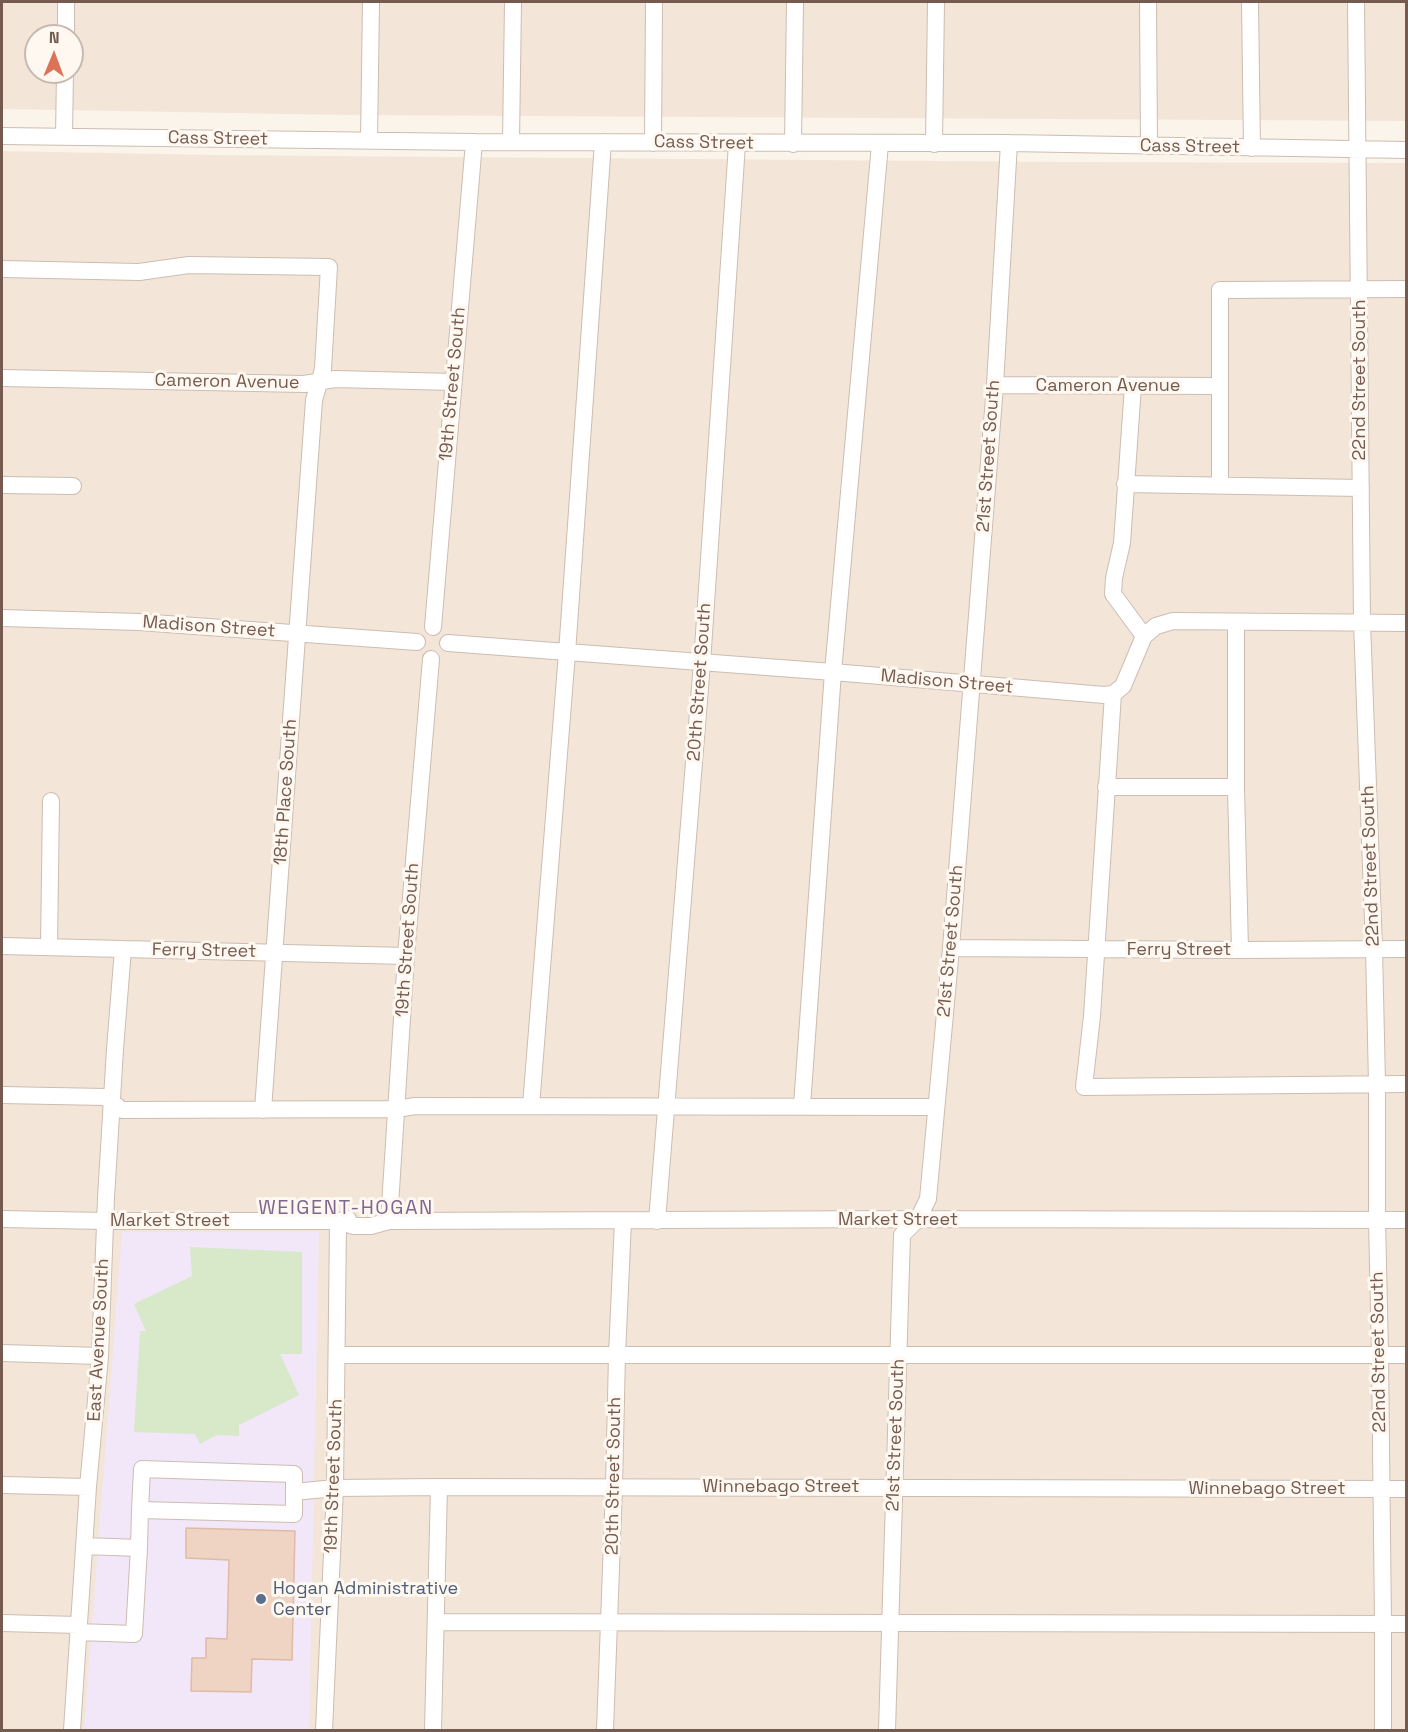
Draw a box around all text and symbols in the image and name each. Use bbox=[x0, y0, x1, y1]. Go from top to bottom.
north arrow bbox=[24, 24, 84, 84]
text: N bbox=[49, 27, 60, 48]
street label: Cass Street bbox=[168, 127, 268, 151]
street label: Cass Street bbox=[654, 131, 754, 155]
street label: Cass Street bbox=[1140, 135, 1240, 159]
street label: 22nd Street South bbox=[1349, 299, 1371, 461]
street label: 19th Street South bbox=[436, 306, 470, 462]
street label: Cameron Avenue bbox=[154, 370, 300, 394]
street label: Cameron Avenue bbox=[1036, 375, 1180, 397]
street label: 21st Street South bbox=[973, 379, 1005, 533]
street label: 20th Street South bbox=[684, 602, 716, 762]
street label: Madison Street bbox=[142, 612, 276, 642]
street label: Madison Street bbox=[880, 665, 1014, 699]
street label: 18th Place South bbox=[270, 718, 302, 866]
street label: 22nd Street South bbox=[1357, 785, 1385, 947]
street label: 19th Street South bbox=[392, 862, 424, 1018]
street label: 21st Street South bbox=[934, 864, 968, 1018]
street label: Ferry Street bbox=[152, 939, 256, 963]
street label: Ferry Street bbox=[1127, 939, 1231, 961]
district label: WEIGENT-HOGAN bbox=[258, 1197, 434, 1221]
street label: Market Street bbox=[838, 1209, 958, 1231]
street label: Market Street bbox=[110, 1210, 230, 1232]
street label: East Avenue South bbox=[84, 1258, 114, 1422]
street label: 22nd Street South bbox=[1367, 1271, 1391, 1433]
street label: 21st Street South bbox=[883, 1358, 909, 1512]
street label: 20th Street South bbox=[602, 1397, 626, 1555]
street label: 19th Street South bbox=[321, 1398, 347, 1554]
street label: Winnebago Street bbox=[703, 1476, 859, 1498]
street label: Winnebago Street bbox=[1189, 1478, 1345, 1500]
place label: Hogan Administrative Center bbox=[273, 1578, 458, 1620]
marker: Hogan Administrative Center bbox=[254, 1592, 268, 1606]

